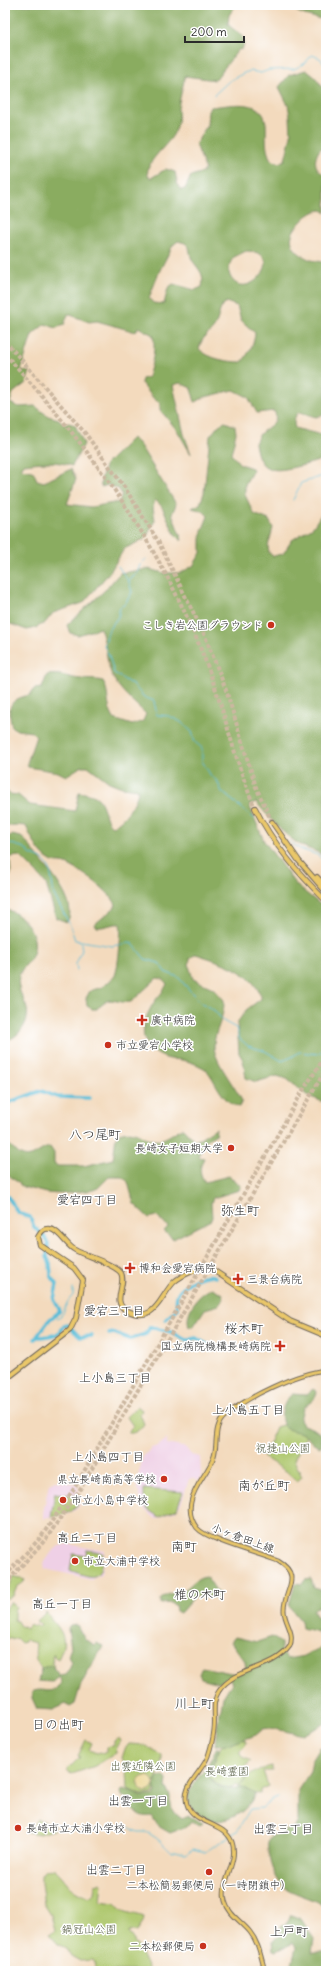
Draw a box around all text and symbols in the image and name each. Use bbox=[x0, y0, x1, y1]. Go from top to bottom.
scale bar bbox=[185, 18, 244, 44]
text: 200 m bbox=[191, 24, 227, 39]
place label: こしき岩公園グラウンド bbox=[142, 618, 263, 632]
marker: こしき岩公園グラウンド bbox=[266, 620, 276, 630]
place label: 廣中病院 bbox=[151, 1013, 195, 1027]
marker: 廣中病院 bbox=[136, 1014, 148, 1026]
place label: 市立愛宕小学校 bbox=[116, 1038, 193, 1052]
marker: 市立愛宕小学校 bbox=[103, 1040, 113, 1050]
district label: 八つ尾町 bbox=[69, 1126, 121, 1143]
place label: 長崎女子短期大学 bbox=[135, 1141, 223, 1155]
marker: 長崎女子短期大学 bbox=[226, 1143, 236, 1153]
district label: 愛宕四丁目 bbox=[57, 1192, 117, 1207]
district label: 弥生町 bbox=[220, 1202, 260, 1219]
place label: 博和会愛宕病院 bbox=[139, 1261, 216, 1275]
marker: 博和会愛宕病院 bbox=[124, 1262, 136, 1274]
place label: 三景台病院 bbox=[247, 1272, 302, 1286]
marker: 三景台病院 bbox=[232, 1273, 244, 1285]
district label: 愛宕三丁目 bbox=[84, 1303, 144, 1318]
district label: 桜木町 bbox=[224, 1320, 264, 1337]
place label: 国立病院機構長崎病院 bbox=[161, 1339, 271, 1353]
marker: 国立病院機構長崎病院 bbox=[274, 1340, 286, 1352]
district label: 上小島三丁目 bbox=[79, 1370, 151, 1385]
district label: 上小島五丁目 bbox=[212, 1402, 284, 1417]
park label: 祝捷山公園 bbox=[256, 1441, 311, 1455]
district label: 上小島四丁目 bbox=[72, 1449, 144, 1464]
place label: 県立長崎南高等学校 bbox=[57, 1472, 156, 1486]
marker: 県立長崎南高等学校 bbox=[159, 1474, 169, 1484]
district label: 南が丘町 bbox=[238, 1477, 290, 1494]
place label: 市立小島中学校 bbox=[71, 1493, 148, 1507]
marker: 市立小島中学校 bbox=[58, 1495, 68, 1505]
street label: 小ヶ倉田上線 bbox=[210, 1520, 276, 1556]
district label: 高丘二丁目 bbox=[57, 1530, 117, 1545]
district label: 南町 bbox=[171, 1538, 197, 1555]
place label: 市立大浦中学校 bbox=[83, 1554, 160, 1568]
marker: 市立大浦中学校 bbox=[70, 1556, 80, 1566]
district label: 椎の木町 bbox=[174, 1586, 226, 1603]
district label: 高丘一丁目 bbox=[32, 1596, 92, 1611]
district label: 川上町 bbox=[174, 1695, 214, 1712]
district label: 日の出町 bbox=[32, 1716, 84, 1733]
park label: 出雲近隣公園 bbox=[110, 1759, 176, 1773]
park label: 長崎霊園 bbox=[205, 1764, 249, 1778]
district label: 出雲一丁目 bbox=[108, 1793, 168, 1808]
place label: 長崎市立大浦小学校 bbox=[26, 1821, 125, 1835]
district label: 出雲三丁目 bbox=[253, 1821, 313, 1836]
marker: 長崎市立大浦小学校 bbox=[13, 1823, 23, 1833]
district label: 出雲二丁目 bbox=[86, 1862, 146, 1877]
marker: 二本松簡易郵便局（一時閉鎖中） bbox=[204, 1867, 214, 1877]
place label: 二本松簡易郵便局（一時閉鎖中） bbox=[127, 1878, 292, 1892]
park label: 鍋冠山公園 bbox=[62, 1922, 117, 1936]
district label: 上戸町 bbox=[269, 1923, 309, 1940]
place label: 二本松郵便局 bbox=[129, 1939, 195, 1953]
marker: 二本松郵便局 bbox=[198, 1941, 208, 1951]

